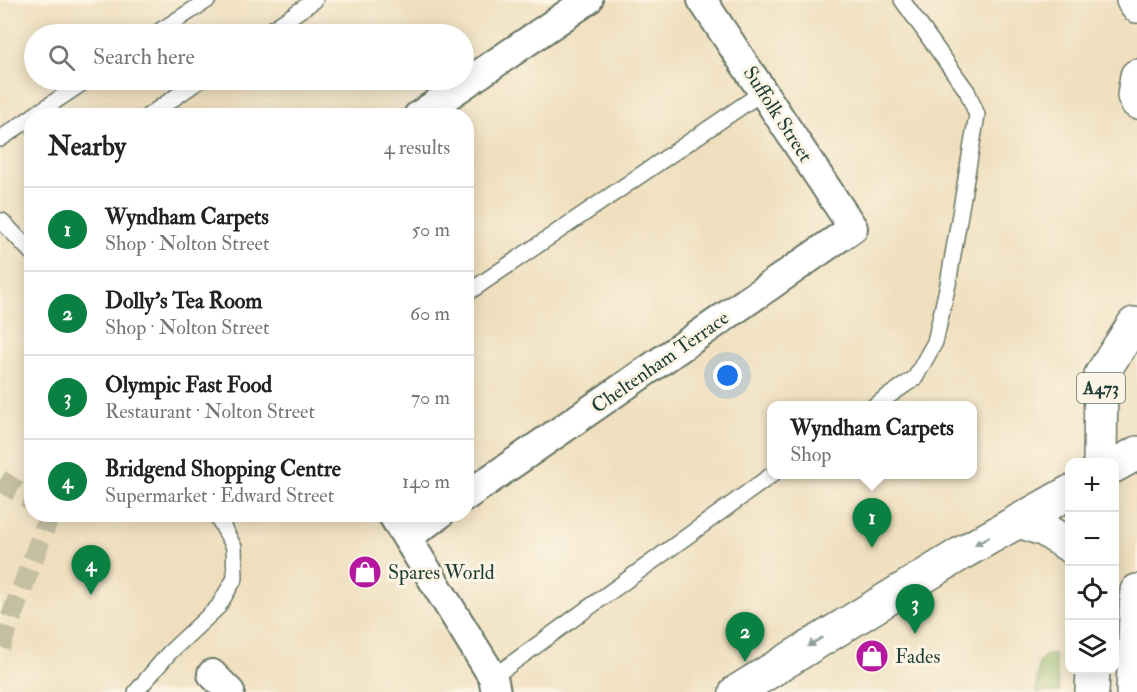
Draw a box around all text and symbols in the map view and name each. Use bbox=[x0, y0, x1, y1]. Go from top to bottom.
search box bbox=[24, 24, 474, 90]
icon: search bbox=[45, 41, 78, 74]
text: Search here bbox=[93, 43, 195, 71]
street label: Suffolk Street bbox=[738, 61, 819, 167]
text: Nearby bbox=[48, 131, 126, 163]
text: 4 results bbox=[384, 135, 450, 160]
text: Wyndham Carpets bbox=[105, 203, 269, 231]
text: 1 bbox=[64, 217, 71, 242]
text: 50 m bbox=[411, 217, 450, 242]
text: Shop · Nolton Street bbox=[105, 231, 269, 256]
text: Dolly's Tea Room bbox=[105, 287, 262, 315]
text: 2 bbox=[62, 301, 73, 326]
text: 60 m bbox=[410, 301, 450, 326]
street label: Cheltenham Terrace bbox=[586, 305, 734, 419]
text: Shop · Nolton Street bbox=[105, 315, 269, 340]
your location bbox=[713, 361, 742, 390]
text: Olympic Fast Food bbox=[105, 371, 272, 399]
road number: A473 bbox=[1077, 373, 1125, 403]
text: 3 bbox=[64, 385, 71, 410]
text: 70 m bbox=[411, 385, 450, 410]
text: Restaurant · Nolton Street bbox=[105, 399, 315, 424]
popup bbox=[767, 401, 977, 479]
text: Wyndham Carpets bbox=[790, 414, 954, 442]
text: Shop bbox=[790, 442, 831, 467]
text: Bridgend Shopping Centre bbox=[105, 455, 341, 483]
map controls bbox=[1065, 458, 1119, 674]
button: + bbox=[1065, 458, 1119, 512]
text: 4 bbox=[62, 469, 73, 494]
text: 140 m bbox=[402, 469, 450, 494]
text: Supermarket · Edward Street bbox=[105, 483, 334, 508]
pin: 1 bbox=[852, 498, 892, 548]
button: − bbox=[1065, 512, 1119, 566]
one-way arrow bbox=[974, 536, 990, 547]
pin: 4 bbox=[72, 546, 110, 595]
shop icon: Spares World bbox=[347, 554, 383, 590]
place label: Spares World bbox=[388, 560, 495, 586]
button: locate bbox=[1065, 566, 1119, 620]
pin: 3 bbox=[896, 584, 934, 634]
pin: 2 bbox=[726, 612, 764, 662]
button: layers bbox=[1065, 620, 1119, 674]
one-way arrow bbox=[807, 637, 823, 648]
shop icon: Fades bbox=[854, 638, 890, 674]
place label: Fades bbox=[895, 644, 940, 669]

